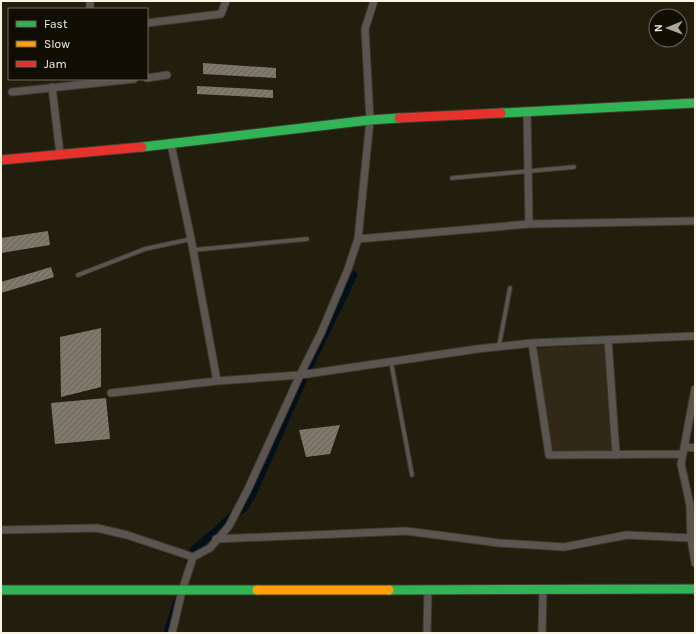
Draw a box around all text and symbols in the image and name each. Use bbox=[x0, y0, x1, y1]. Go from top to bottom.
legend bbox=[8, 8, 148, 80]
north arrow bbox=[648, 8, 688, 48]
text: Fast bbox=[44, 17, 68, 31]
text: N bbox=[652, 24, 665, 32]
text: Slow bbox=[44, 37, 70, 51]
text: Jam bbox=[44, 57, 67, 71]

